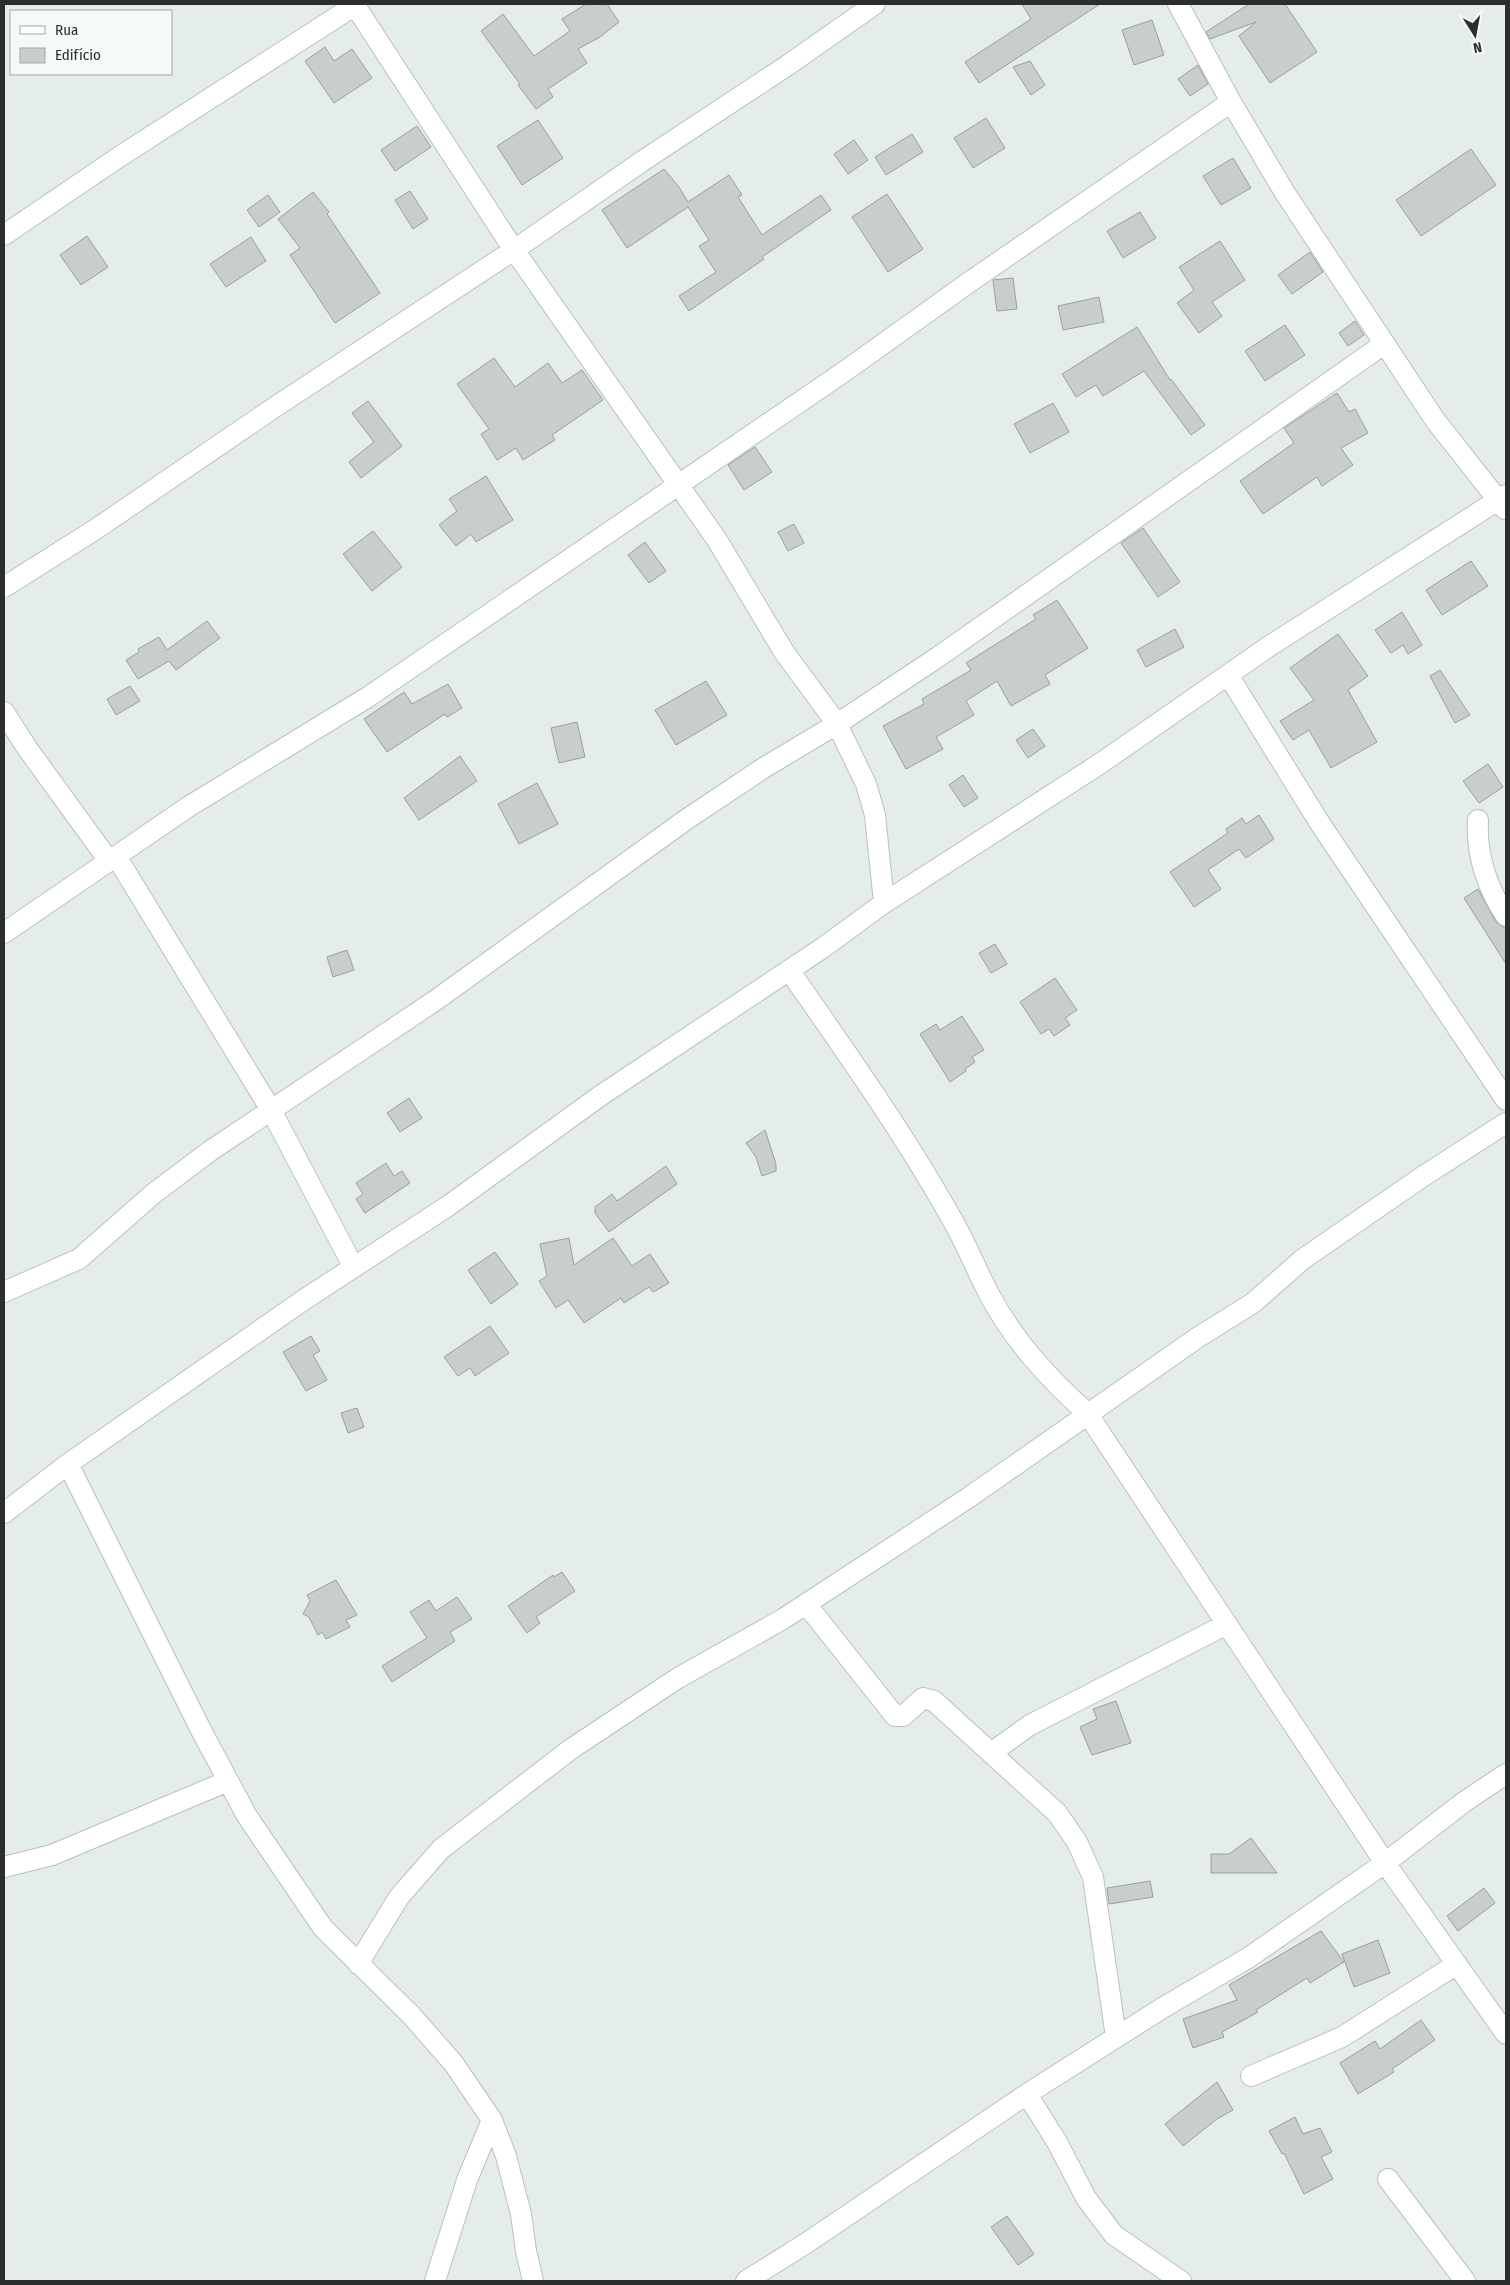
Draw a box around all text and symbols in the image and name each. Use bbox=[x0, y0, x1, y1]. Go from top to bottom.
legend bbox=[10, 10, 172, 75]
north arrow bbox=[1450, 10, 1500, 60]
text: Rua bbox=[55, 21, 78, 39]
text: N bbox=[1472, 38, 1483, 56]
text: Edifício bbox=[55, 46, 101, 64]

